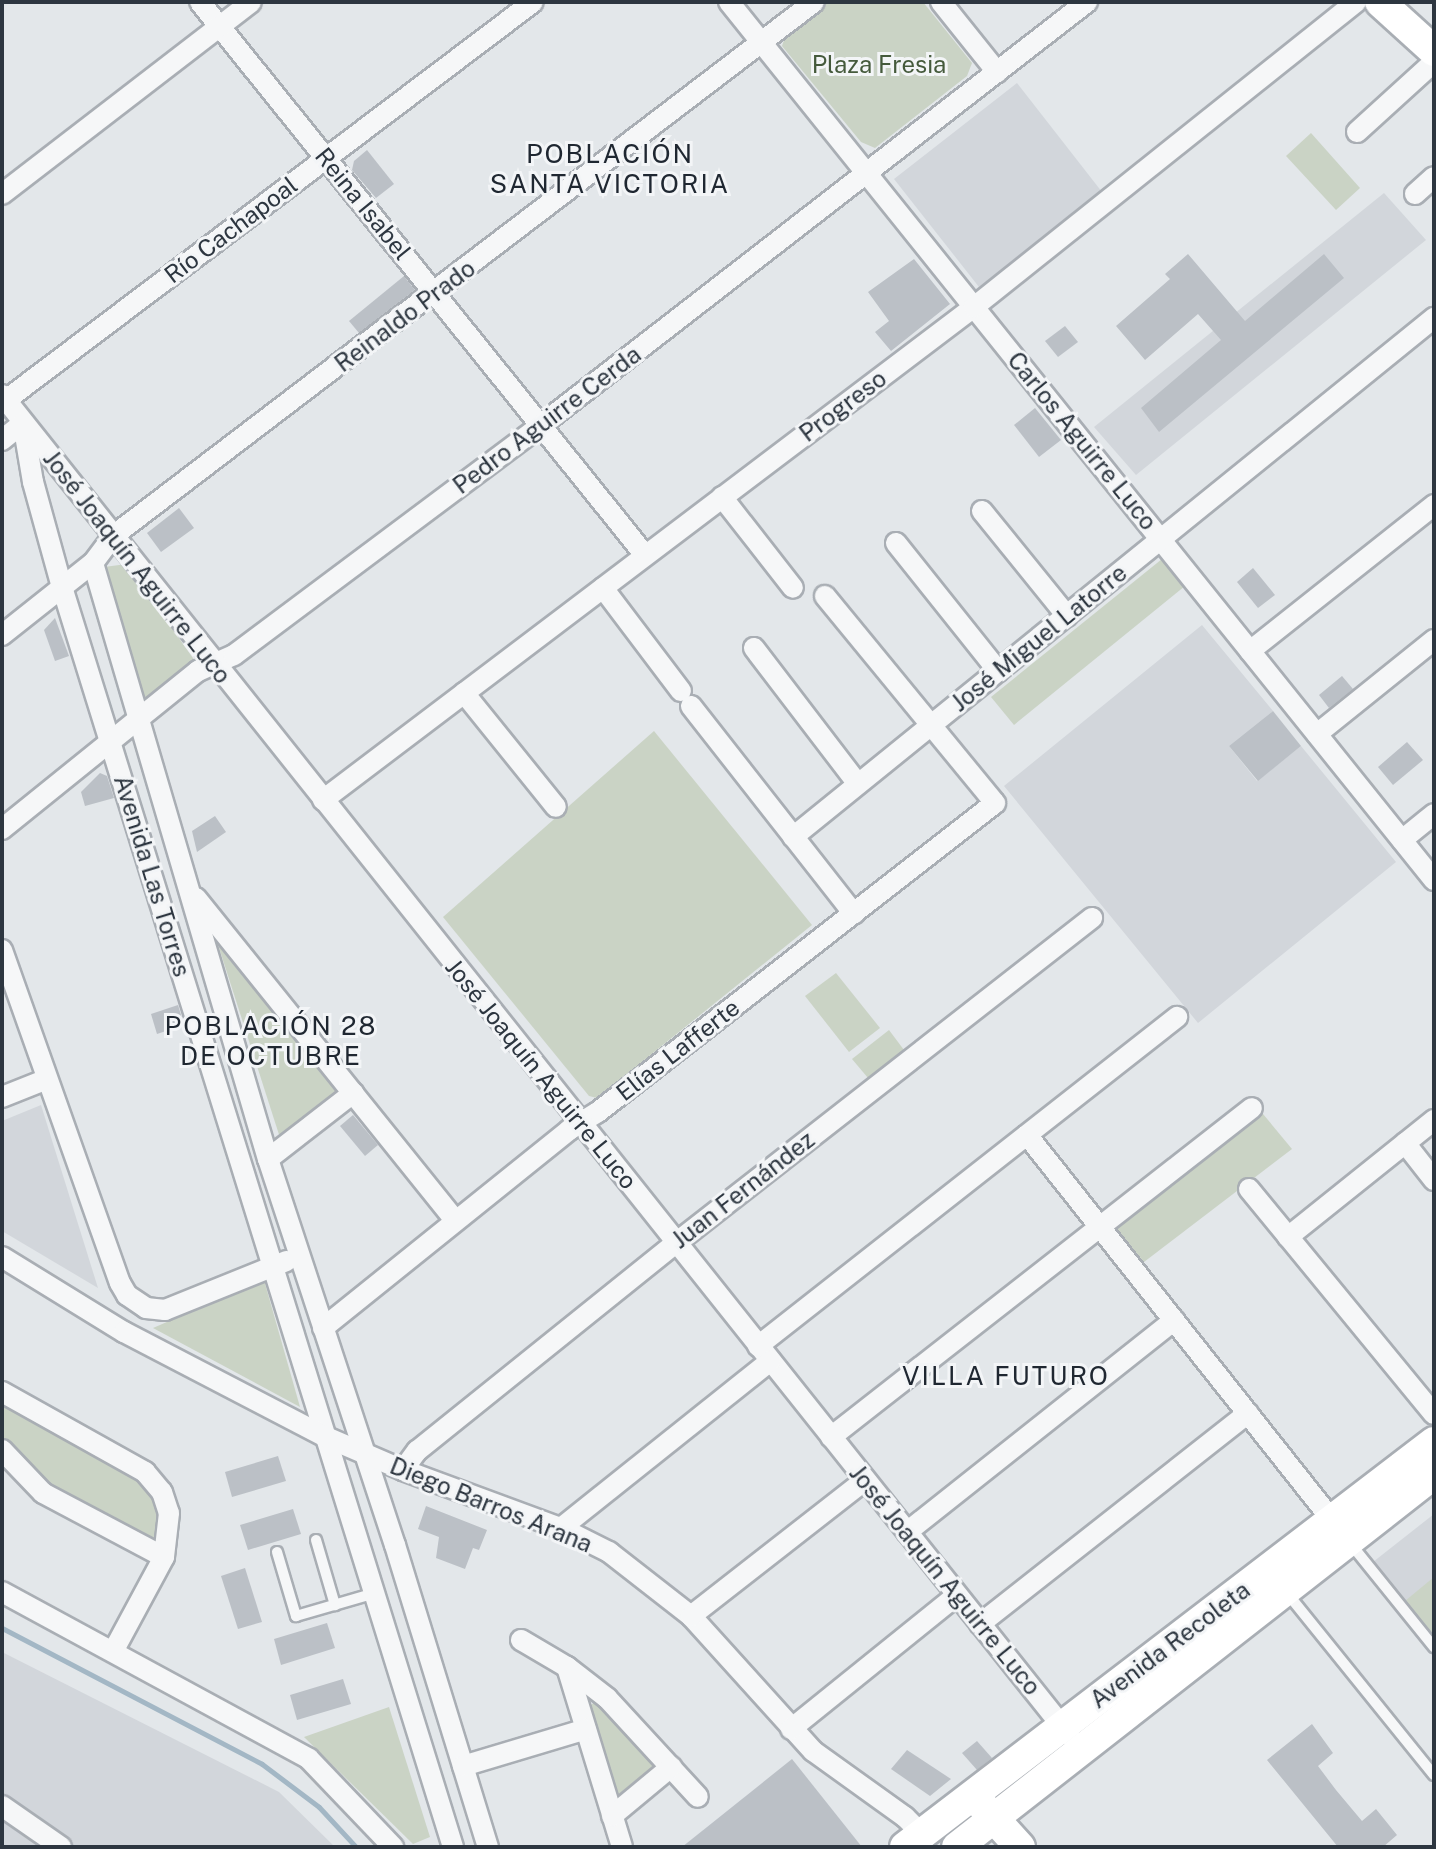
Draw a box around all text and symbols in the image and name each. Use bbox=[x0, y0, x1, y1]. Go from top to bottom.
park label: Plaza Fresia bbox=[812, 51, 946, 79]
district label: POBLACIÓN SANTA VICTORIA bbox=[490, 138, 730, 200]
street label: Reina Isabel bbox=[309, 142, 417, 266]
street label: Río Cachapoal bbox=[159, 171, 303, 289]
street label: Reinaldo Prado bbox=[329, 254, 481, 378]
street label: Pedro Aguirre Cerda bbox=[447, 340, 647, 500]
street label: Carlos Aguirre Luco bbox=[1001, 346, 1163, 536]
street label: Progreso bbox=[794, 364, 892, 448]
street label: José Joaquín Aguirre Luco bbox=[37, 445, 237, 689]
street label: José Miguel Latorre bbox=[945, 558, 1133, 718]
street label: Avenida Las Torres bbox=[108, 772, 196, 980]
street label: José Joaquín Aguirre Luco bbox=[439, 953, 643, 1195]
street label: Elías Lafferte bbox=[611, 993, 745, 1107]
district label: POBLACIÓN 28 DE OCTUBRE bbox=[165, 1010, 377, 1072]
street label: Juan Fernández bbox=[666, 1125, 820, 1255]
district label: VILLA FUTURO bbox=[902, 1360, 1110, 1392]
street label: Diego Barros Arana bbox=[386, 1451, 596, 1559]
street label: José Joaquín Aguirre Luco bbox=[843, 1459, 1047, 1701]
street label: Avenida Recoleta bbox=[1084, 1576, 1256, 1714]

